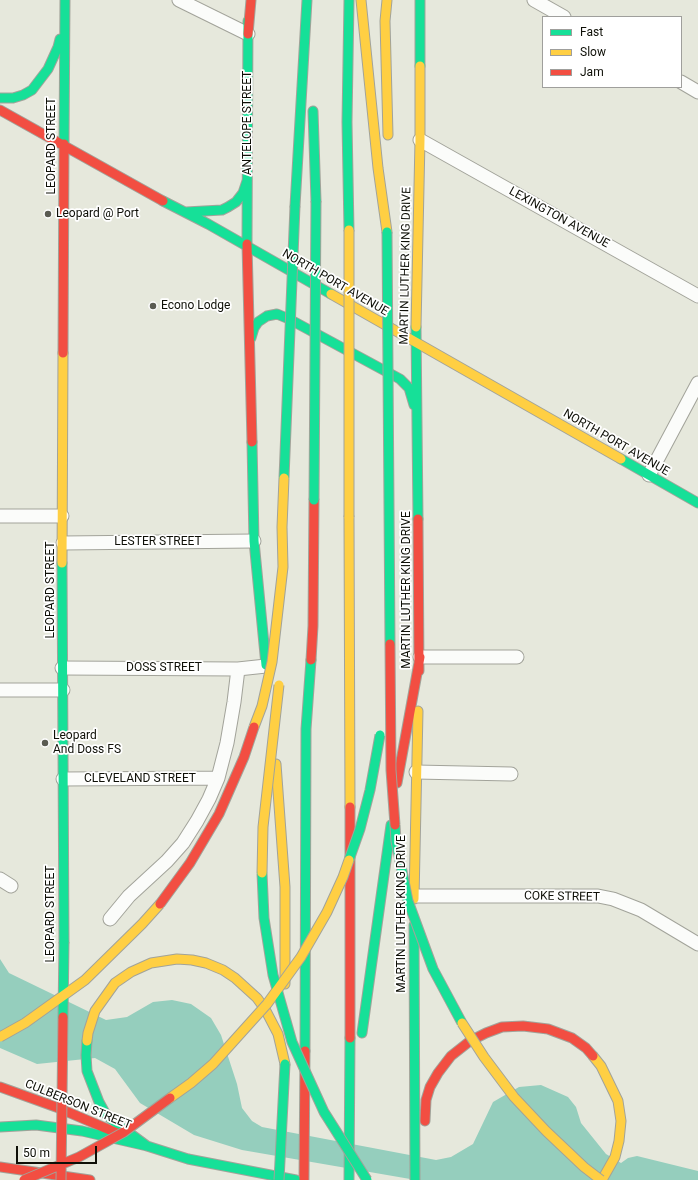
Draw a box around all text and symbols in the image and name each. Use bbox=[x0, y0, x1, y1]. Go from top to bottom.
legend bbox=[542, 16, 682, 88]
text: Fast bbox=[580, 25, 603, 39]
text: Slow bbox=[580, 45, 606, 59]
text: Jam bbox=[580, 65, 604, 79]
street label: ANTELOPE STREET bbox=[241, 71, 255, 175]
street label: LEOPARD STREET bbox=[45, 98, 59, 194]
street label: LEXINGTON AVENUE bbox=[506, 184, 612, 252]
street label: MARTIN LUTHER KING DRIVE bbox=[397, 187, 415, 345]
place label: Leopard @ Port bbox=[56, 207, 139, 221]
marker: Leopard @ Port bbox=[43, 209, 53, 219]
street label: NORTH PORT AVENUE bbox=[279, 247, 391, 319]
place label: Econo Lodge bbox=[161, 299, 230, 313]
marker: Econo Lodge bbox=[148, 301, 158, 311]
street label: NORTH PORT AVENUE bbox=[560, 407, 672, 479]
street label: MARTIN LUTHER KING DRIVE bbox=[400, 511, 414, 669]
street label: LESTER STREET bbox=[114, 535, 202, 549]
street label: LEOPARD STREET bbox=[44, 542, 58, 638]
street label: DOSS STREET bbox=[126, 661, 202, 675]
place label: Leopard And Doss FS bbox=[53, 729, 121, 757]
marker: Leopard And Doss FS bbox=[40, 738, 50, 748]
street label: CLEVELAND STREET bbox=[84, 772, 196, 786]
street label: MARTIN LUTHER KING DRIVE bbox=[395, 835, 409, 993]
street label: LEOPARD STREET bbox=[44, 866, 58, 962]
street label: COKE STREET bbox=[524, 889, 600, 905]
street label: CULBERSON STREET bbox=[23, 1077, 133, 1133]
scale bar bbox=[18, 1138, 99, 1164]
text: 50 m bbox=[23, 1146, 50, 1160]

